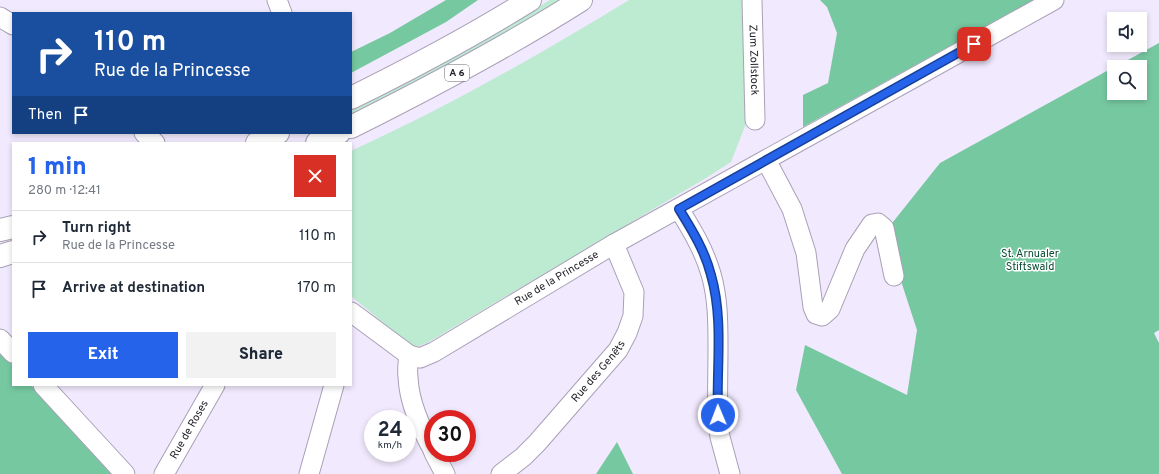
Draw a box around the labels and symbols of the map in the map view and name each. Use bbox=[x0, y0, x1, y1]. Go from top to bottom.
street label: Zum Zollstock bbox=[746, 24, 761, 96]
pin bbox=[957, 27, 991, 61]
road number: A 6 bbox=[445, 65, 469, 81]
park label: St. Arnualer Stiftswald bbox=[1001, 247, 1060, 274]
street label: Rue de la Princesse bbox=[512, 248, 601, 309]
street label: Rue des Genêts bbox=[569, 338, 629, 405]
position arrow bbox=[697, 394, 739, 436]
street label: Rue de Roses bbox=[167, 398, 212, 462]
speed limit sign: 30 bbox=[424, 410, 476, 462]

